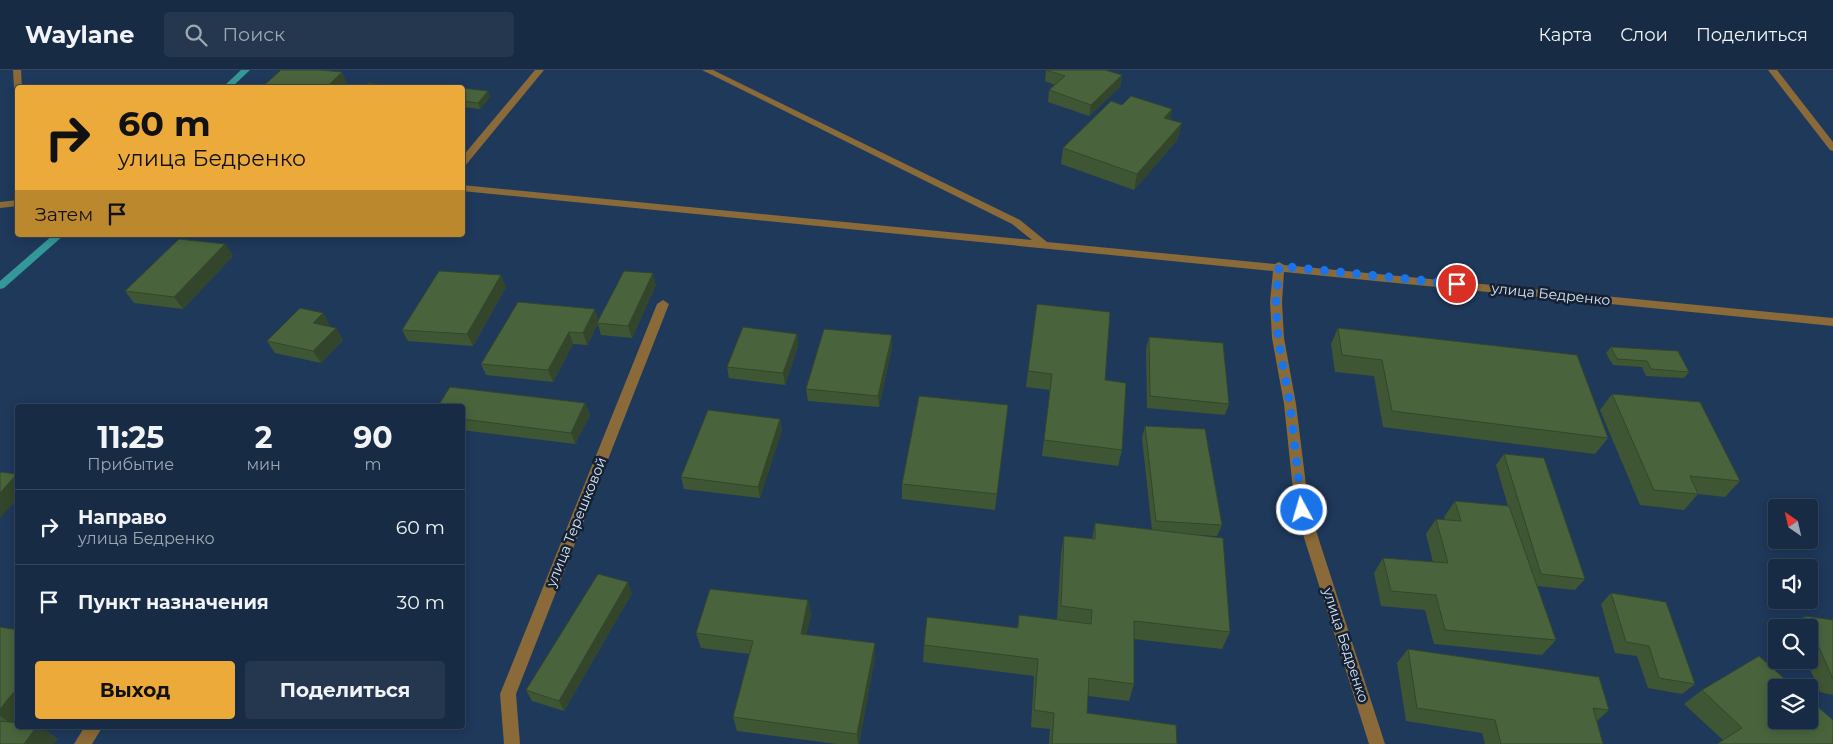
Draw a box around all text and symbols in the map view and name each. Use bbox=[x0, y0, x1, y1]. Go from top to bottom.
search box bbox=[164, 12, 514, 57]
text: Waylane bbox=[25, 20, 134, 49]
icon: search bbox=[182, 21, 210, 49]
text: Поиск bbox=[222, 23, 285, 46]
text: Карта bbox=[1538, 24, 1592, 46]
text: Слои bbox=[1620, 24, 1668, 46]
text: Поделиться bbox=[1696, 24, 1808, 46]
text: 60 m bbox=[118, 102, 211, 145]
icon: right bbox=[35, 105, 100, 170]
text: улица Бедренко bbox=[118, 145, 306, 172]
icon: arrive bbox=[103, 200, 131, 228]
text: Затем bbox=[35, 203, 93, 226]
pin bbox=[1436, 263, 1478, 305]
icon: arrive bbox=[1443, 270, 1471, 298]
street label: улица Бедренко bbox=[1490, 279, 1612, 309]
text: 11:25 bbox=[97, 419, 164, 456]
text: 2 bbox=[255, 419, 272, 456]
text: 90 bbox=[353, 419, 393, 456]
street label: улица Терешковой bbox=[541, 454, 610, 591]
text: Прибытие bbox=[87, 455, 174, 474]
text: мин bbox=[246, 455, 281, 474]
text: m bbox=[364, 455, 381, 474]
position arrow bbox=[1275, 483, 1327, 535]
north arrow bbox=[1768, 499, 1818, 549]
map controls bbox=[1768, 499, 1818, 729]
text: Направо bbox=[78, 506, 167, 529]
icon: right bbox=[35, 513, 63, 541]
text: 60 m bbox=[396, 516, 445, 539]
text: улица Бедренко bbox=[78, 529, 215, 548]
button: sound bbox=[1768, 559, 1818, 609]
street label: улица Бедренко bbox=[1319, 584, 1373, 705]
icon: arrive bbox=[35, 588, 63, 616]
text: Пункт назначения bbox=[78, 591, 269, 614]
text: 30 m bbox=[397, 591, 445, 614]
button: search bbox=[1768, 619, 1818, 669]
button: Выход bbox=[35, 661, 235, 719]
button: Поделиться bbox=[245, 661, 445, 719]
button: layers bbox=[1768, 679, 1818, 729]

